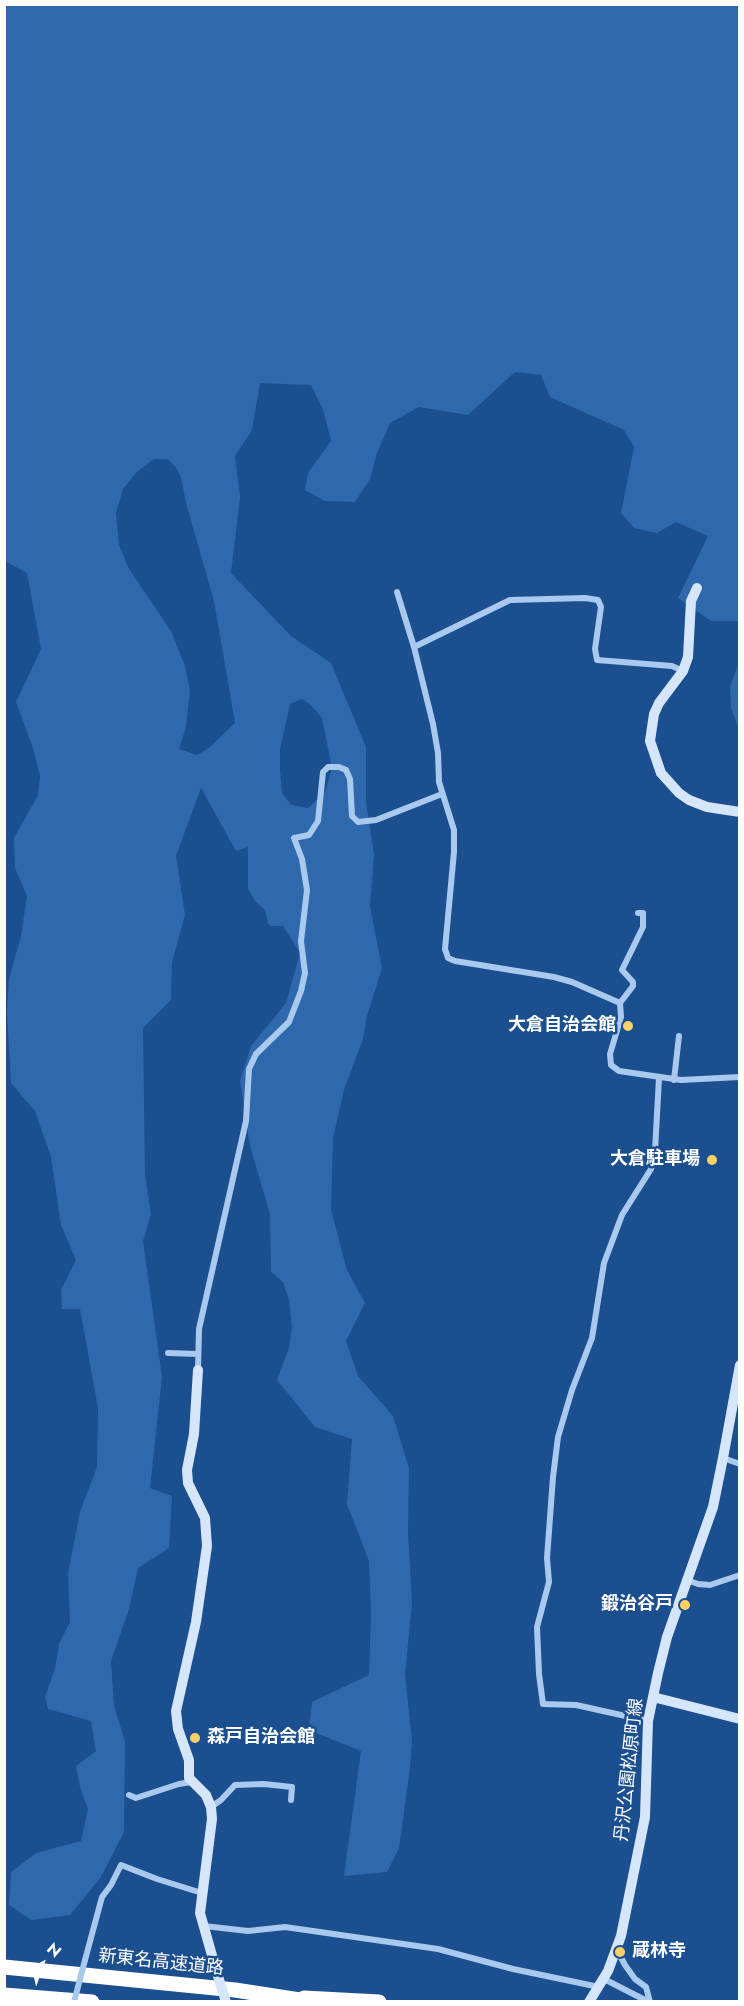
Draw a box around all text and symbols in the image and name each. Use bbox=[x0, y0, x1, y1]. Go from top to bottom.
place label: 大倉自治会館 bbox=[508, 1015, 616, 1037]
marker: 大倉自治会館 bbox=[621, 1019, 635, 1033]
place label: 大倉駐車場 bbox=[610, 1149, 700, 1171]
marker: 大倉駐車場 bbox=[705, 1153, 719, 1167]
place label: 鍛治谷戸 bbox=[601, 1594, 673, 1616]
marker: 鍛治谷戸 bbox=[678, 1598, 692, 1612]
street label: 丹沢公園松原町線 bbox=[612, 1697, 648, 1843]
place label: 森戸自治会館 bbox=[207, 1727, 315, 1749]
marker: 森戸自治会館 bbox=[188, 1731, 202, 1745]
north arrow bbox=[12, 1934, 72, 1994]
text: N bbox=[42, 1937, 66, 1963]
place label: 蔵林寺 bbox=[632, 1941, 686, 1963]
marker: 蔵林寺 bbox=[613, 1945, 627, 1959]
street label: 新東名高速道路 bbox=[97, 1946, 225, 1980]

